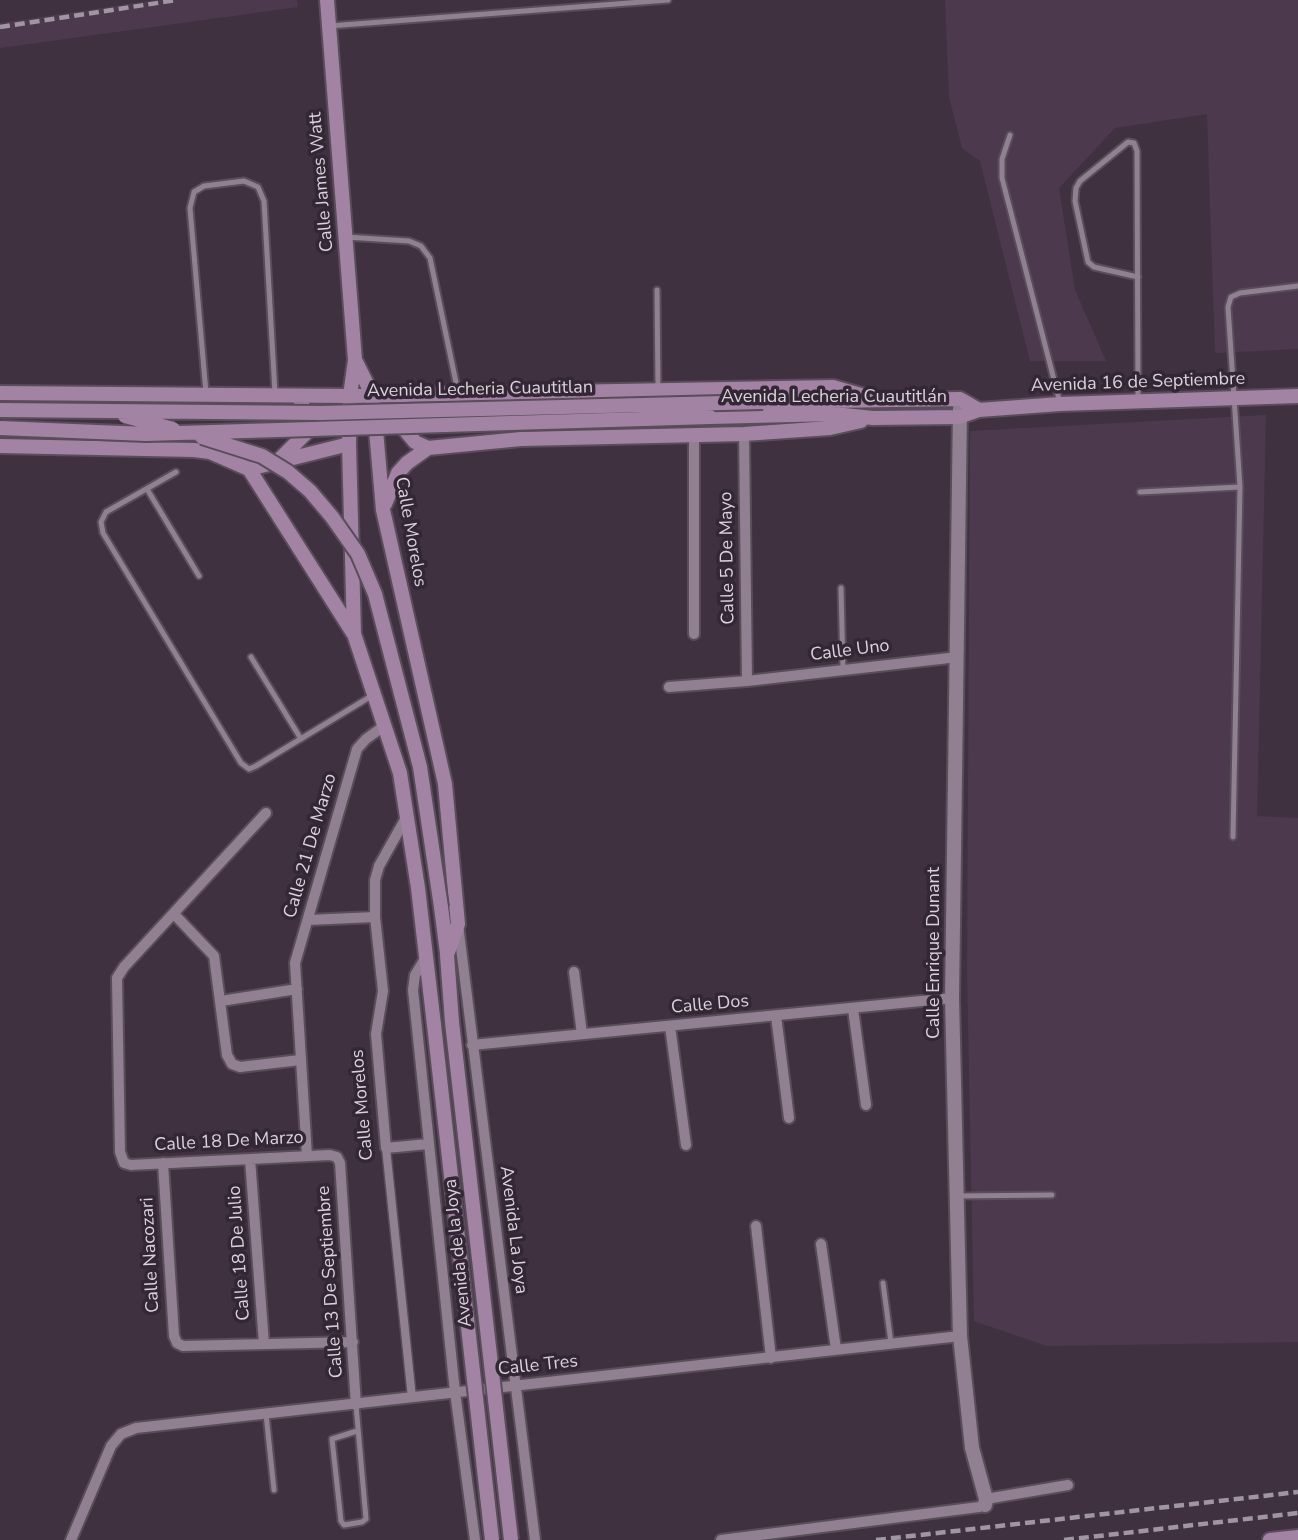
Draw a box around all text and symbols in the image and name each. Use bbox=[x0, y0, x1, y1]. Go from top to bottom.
street label: Calle James Watt bbox=[305, 111, 339, 253]
street label: Avenida 16 de Septiembre bbox=[1031, 368, 1245, 398]
street label: Avenida Lecheria Cuautitlan bbox=[367, 377, 593, 403]
street label: Avenida Lecheria Cuautitlán bbox=[721, 387, 947, 409]
street label: Calle Morelos bbox=[390, 475, 430, 589]
street label: Calle 5 De Mayo bbox=[716, 491, 740, 625]
street label: Calle Uno bbox=[809, 635, 891, 667]
street label: Calle 21 De Marzo bbox=[280, 771, 342, 921]
street label: Calle Enrique Dunant bbox=[924, 867, 946, 1039]
street label: Calle Dos bbox=[670, 991, 750, 1019]
street label: Calle Morelos bbox=[347, 1049, 379, 1161]
street label: Calle 18 De Marzo bbox=[154, 1127, 304, 1157]
street label: Avenida La Joya bbox=[494, 1165, 532, 1295]
street label: Avenida de la Joya bbox=[440, 1178, 478, 1328]
street label: Calle 18 De Julio bbox=[225, 1185, 255, 1321]
street label: Calle 13 De Septiembre bbox=[314, 1185, 348, 1379]
street label: Calle Nacozari bbox=[137, 1197, 165, 1313]
street label: Calle Tres bbox=[497, 1351, 579, 1381]

